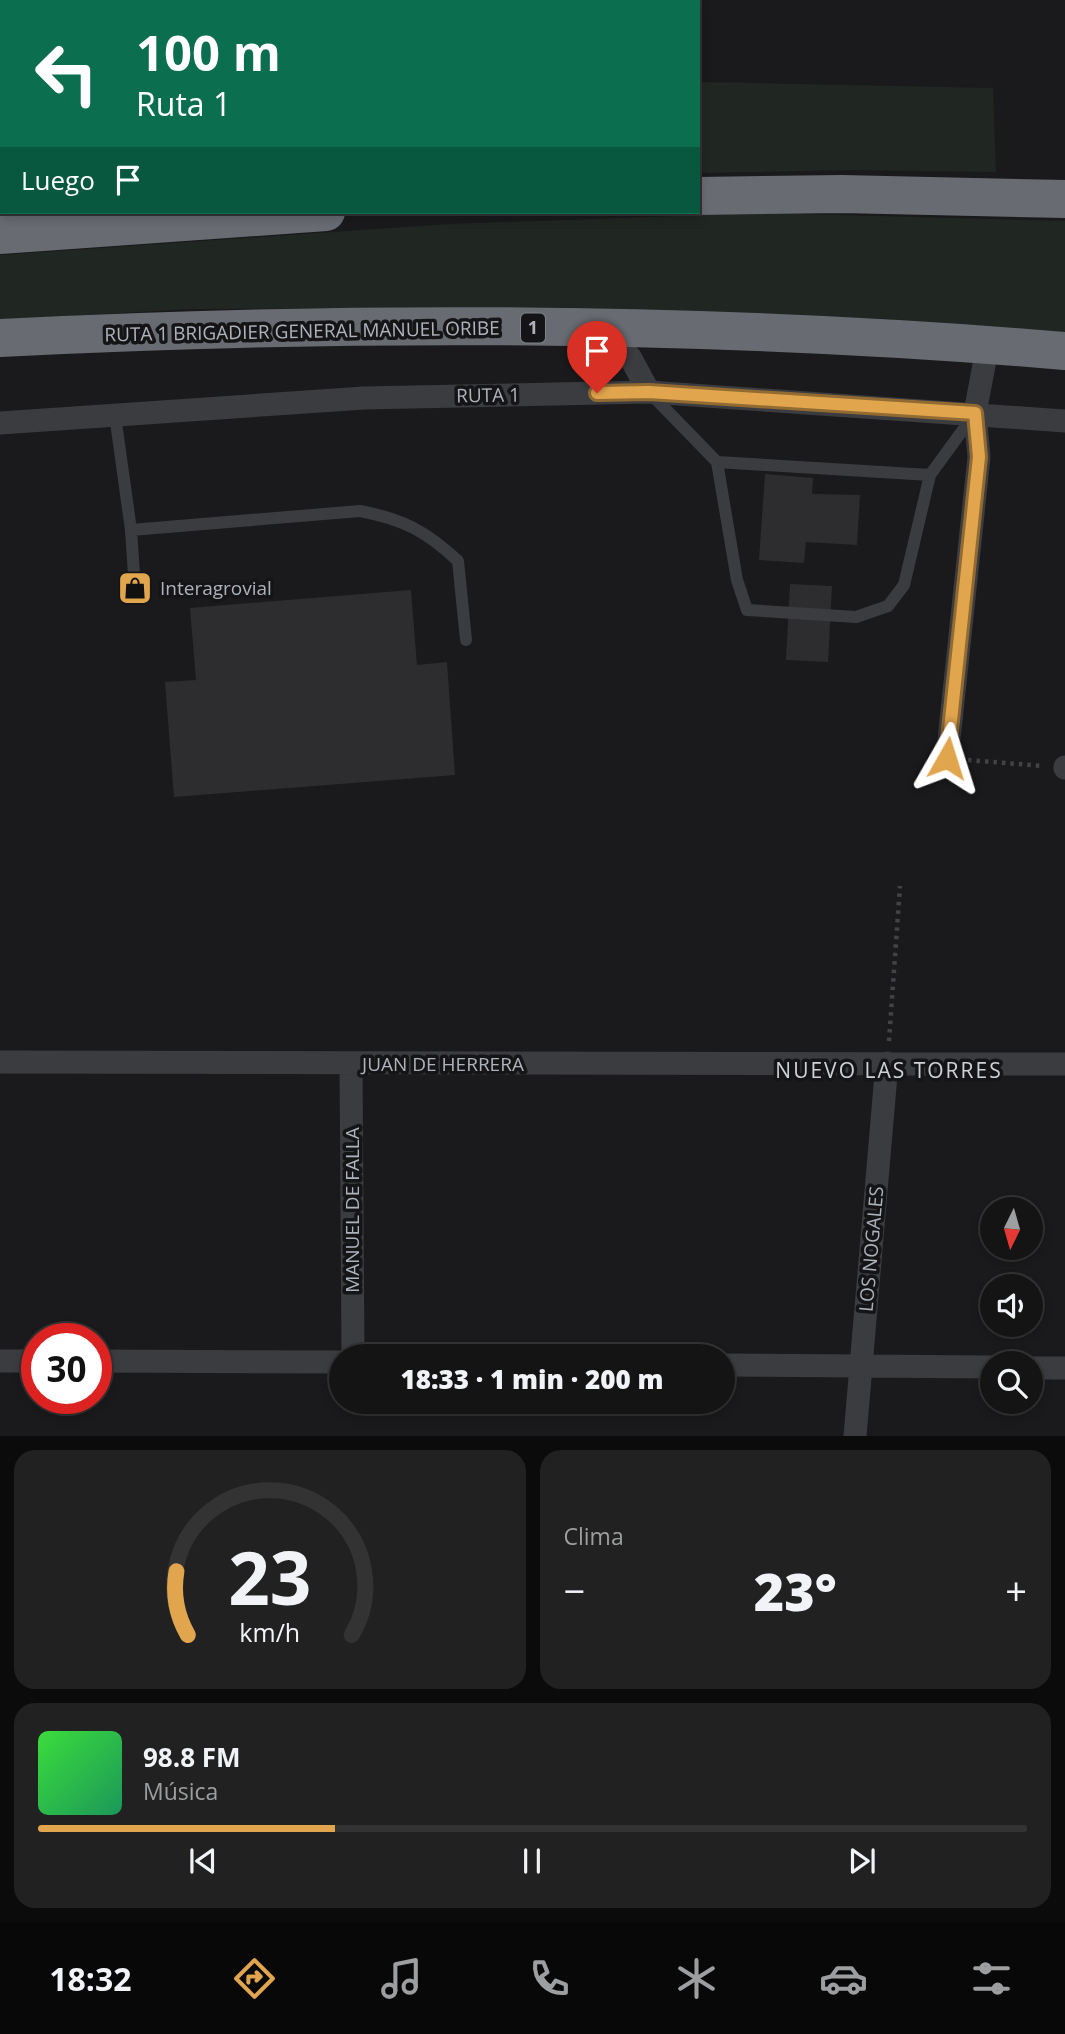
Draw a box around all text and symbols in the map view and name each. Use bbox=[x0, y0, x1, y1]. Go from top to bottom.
text: 100 m bbox=[136, 19, 281, 85]
icon: left bbox=[21, 28, 112, 119]
text: Ruta 1 bbox=[136, 82, 231, 125]
icon: arrive bbox=[109, 161, 147, 199]
text: Luego bbox=[21, 162, 95, 198]
road number: 1 bbox=[521, 314, 545, 342]
street label: RUTA 1 BRIGADIER GENERAL MANUEL ORIBE bbox=[104, 315, 500, 347]
pin bbox=[567, 321, 627, 393]
icon: arrive bbox=[578, 332, 616, 370]
street label: RUTA 1 bbox=[456, 381, 520, 409]
shop icon: Interagrovial bbox=[116, 569, 154, 607]
place label: Interagrovial bbox=[160, 575, 272, 601]
position arrow bbox=[910, 721, 984, 795]
street label: JUAN DE HERRERA bbox=[360, 1051, 524, 1077]
district label: NUEVO LAS TORRES bbox=[775, 1056, 1003, 1084]
street label: MANUEL DE FALLA bbox=[339, 1127, 365, 1293]
street label: LOS NOGALES bbox=[853, 1185, 889, 1313]
north arrow bbox=[980, 1197, 1043, 1260]
map controls bbox=[980, 1197, 1043, 1414]
button: sound bbox=[980, 1274, 1043, 1337]
speed limit sign: 30 bbox=[21, 1323, 112, 1414]
button: search bbox=[980, 1351, 1043, 1414]
text: 18:33 · 1 min · 200 m bbox=[401, 1361, 663, 1397]
text: Clima bbox=[564, 1520, 624, 1552]
text: 23 bbox=[228, 1528, 311, 1627]
text: 23° bbox=[754, 1555, 837, 1626]
text: − bbox=[564, 1564, 585, 1616]
text: + bbox=[1005, 1564, 1027, 1616]
text: km/h bbox=[239, 1615, 300, 1649]
text: 98.8 FM bbox=[143, 1739, 241, 1775]
text: Música bbox=[143, 1775, 218, 1807]
icon: previous bbox=[184, 1842, 222, 1880]
icon: pause bbox=[513, 1842, 551, 1880]
icon: next bbox=[843, 1842, 881, 1880]
icon: directions bbox=[230, 1954, 279, 2003]
icon: music bbox=[377, 1954, 426, 2003]
icon: phone bbox=[525, 1954, 574, 2003]
icon: climate bbox=[672, 1954, 721, 2003]
icon: car bbox=[819, 1954, 868, 2003]
icon: filters bbox=[967, 1954, 1016, 2003]
text: 18:32 bbox=[49, 1957, 132, 2000]

